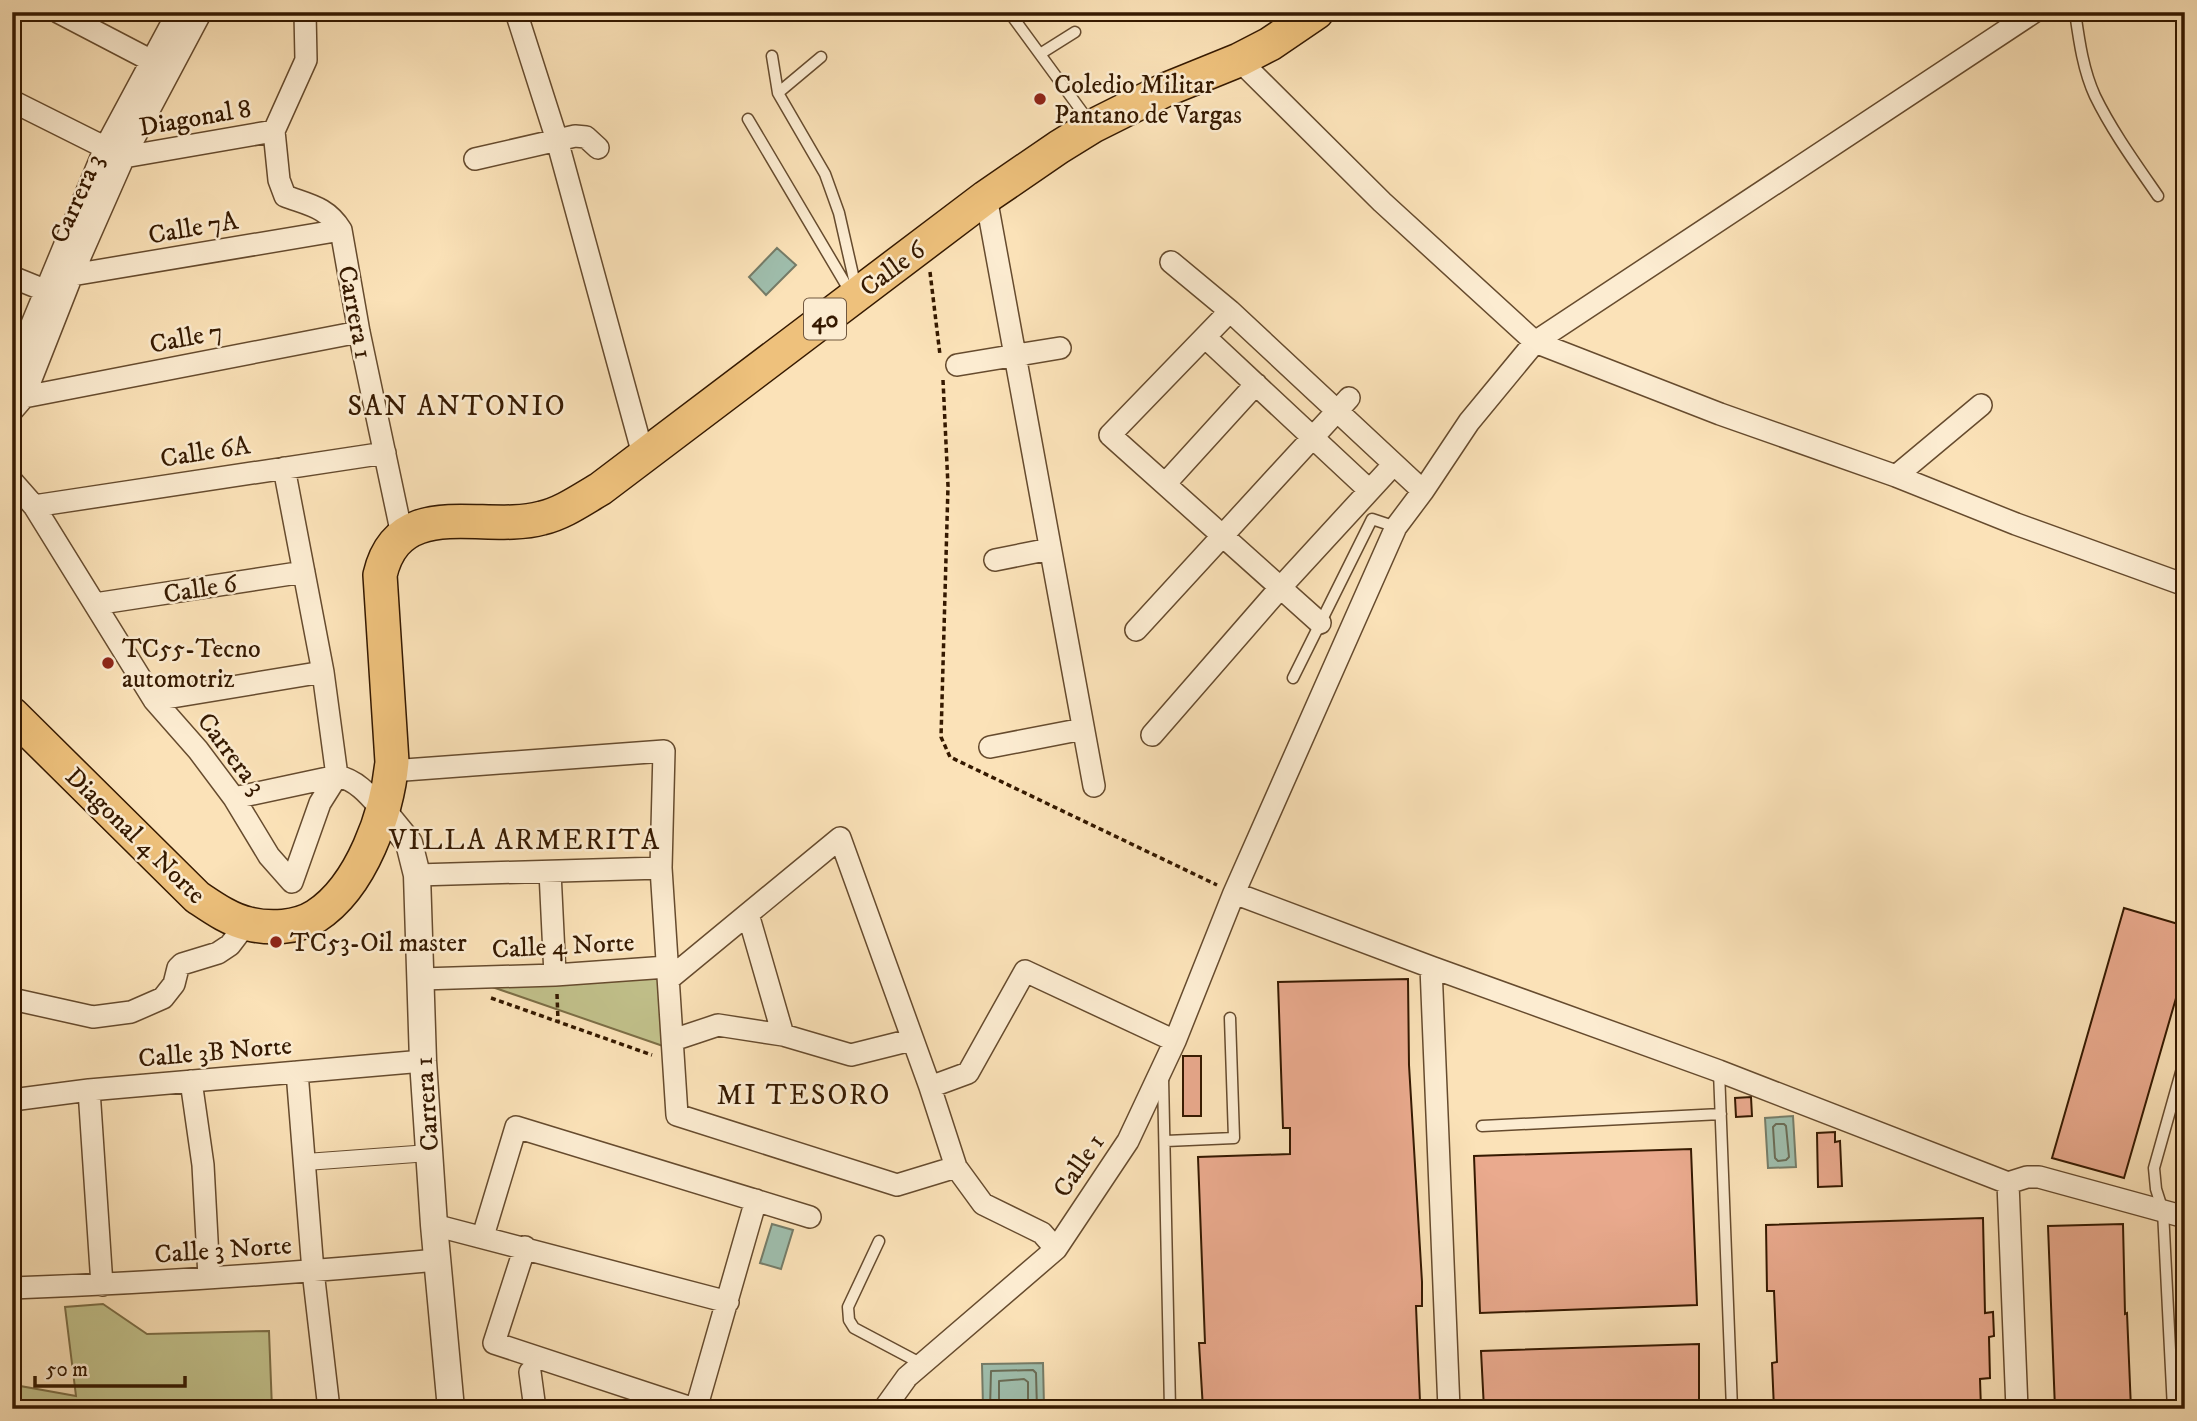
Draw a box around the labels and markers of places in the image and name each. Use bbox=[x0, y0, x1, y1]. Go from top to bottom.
place label: Coledio Militar Pantano de Vargas bbox=[1054, 69, 1242, 132]
marker: Coledio Militar Pantano de Vargas bbox=[1032, 91, 1048, 107]
place label: TC55-Tecno automotriz bbox=[122, 633, 261, 696]
marker: TC55-Tecno automotriz bbox=[100, 655, 116, 671]
place label: TC53-Oil master bbox=[290, 927, 467, 960]
marker: TC53-Oil master bbox=[268, 934, 284, 950]

